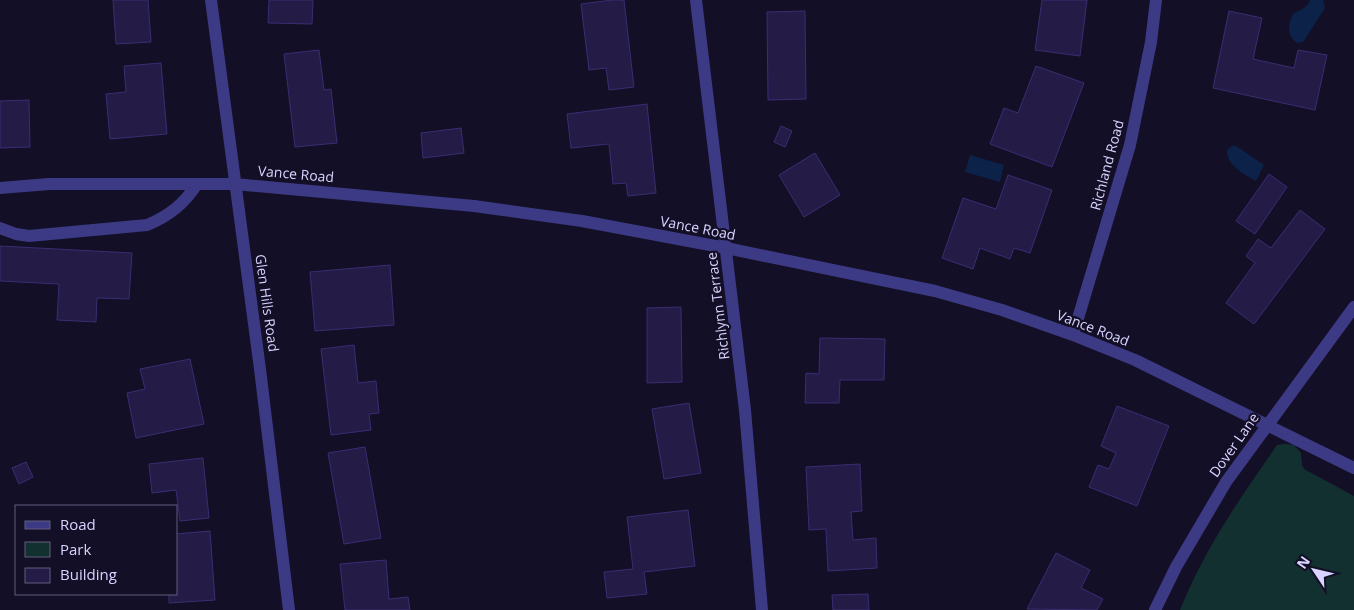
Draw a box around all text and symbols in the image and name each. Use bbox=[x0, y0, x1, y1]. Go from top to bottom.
street label: Richland Road bbox=[1085, 118, 1128, 212]
street label: Vance Road bbox=[257, 161, 335, 186]
street label: Vance Road bbox=[659, 211, 737, 244]
street label: Richlynn Terrace bbox=[701, 251, 734, 361]
street label: Glen Hills Road bbox=[251, 253, 284, 353]
street label: Vance Road bbox=[1054, 305, 1132, 350]
street label: Dover Lane bbox=[1204, 409, 1263, 481]
legend bbox=[15, 505, 178, 595]
text: Road bbox=[60, 514, 96, 534]
text: Park bbox=[60, 539, 91, 559]
north arrow bbox=[1289, 545, 1339, 595]
text: N bbox=[1292, 552, 1314, 572]
text: Building bbox=[60, 564, 117, 584]

